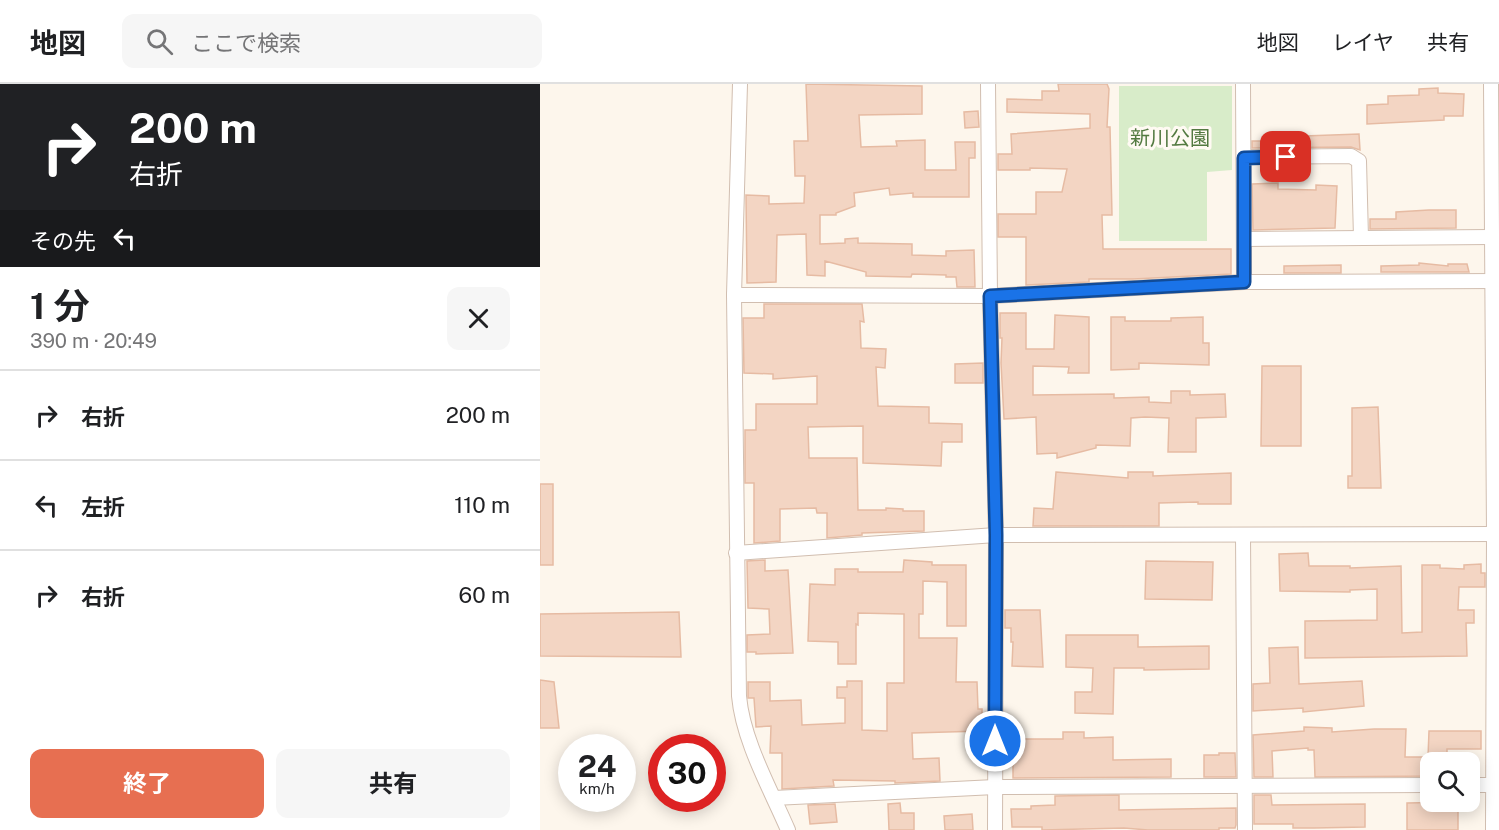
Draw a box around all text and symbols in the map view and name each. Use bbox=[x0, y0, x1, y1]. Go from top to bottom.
search box bbox=[122, 14, 542, 68]
icon: search bbox=[143, 25, 176, 58]
text: 地図 bbox=[30, 26, 86, 59]
text: ここで検索 bbox=[191, 30, 301, 56]
text: 地図 bbox=[1257, 30, 1299, 55]
text: レイヤ bbox=[1332, 30, 1394, 55]
text: 共有 bbox=[1427, 30, 1469, 55]
text: 200 m bbox=[129, 103, 257, 152]
icon: right bbox=[30, 108, 108, 186]
park label: 新川公園 bbox=[1130, 126, 1210, 150]
pin bbox=[1260, 131, 1311, 182]
icon: arrive bbox=[1269, 140, 1302, 173]
text: 右折 bbox=[129, 158, 183, 190]
icon: left bbox=[108, 222, 141, 255]
text: その先 bbox=[30, 228, 96, 254]
text: 1 分 bbox=[30, 285, 90, 327]
button: close bbox=[447, 287, 510, 350]
text: 390 m · 20:49 bbox=[30, 329, 157, 353]
icon: right bbox=[30, 399, 63, 432]
text: 200 m bbox=[446, 402, 510, 428]
text: 右折 bbox=[81, 404, 125, 430]
icon: left bbox=[30, 489, 63, 522]
text: 110 m bbox=[454, 492, 510, 518]
text: 左折 bbox=[81, 494, 125, 520]
icon: right bbox=[30, 579, 63, 612]
text: 60 m bbox=[459, 582, 510, 608]
text: 右折 bbox=[81, 584, 125, 610]
position arrow bbox=[963, 709, 1027, 773]
speed limit sign: 30 bbox=[648, 734, 726, 812]
text: 24 bbox=[578, 748, 616, 784]
button: 終了 bbox=[30, 749, 264, 818]
button: 共有 bbox=[276, 749, 510, 818]
map controls bbox=[1420, 752, 1480, 812]
button: search bbox=[1420, 752, 1480, 812]
text: km/h bbox=[579, 780, 615, 797]

